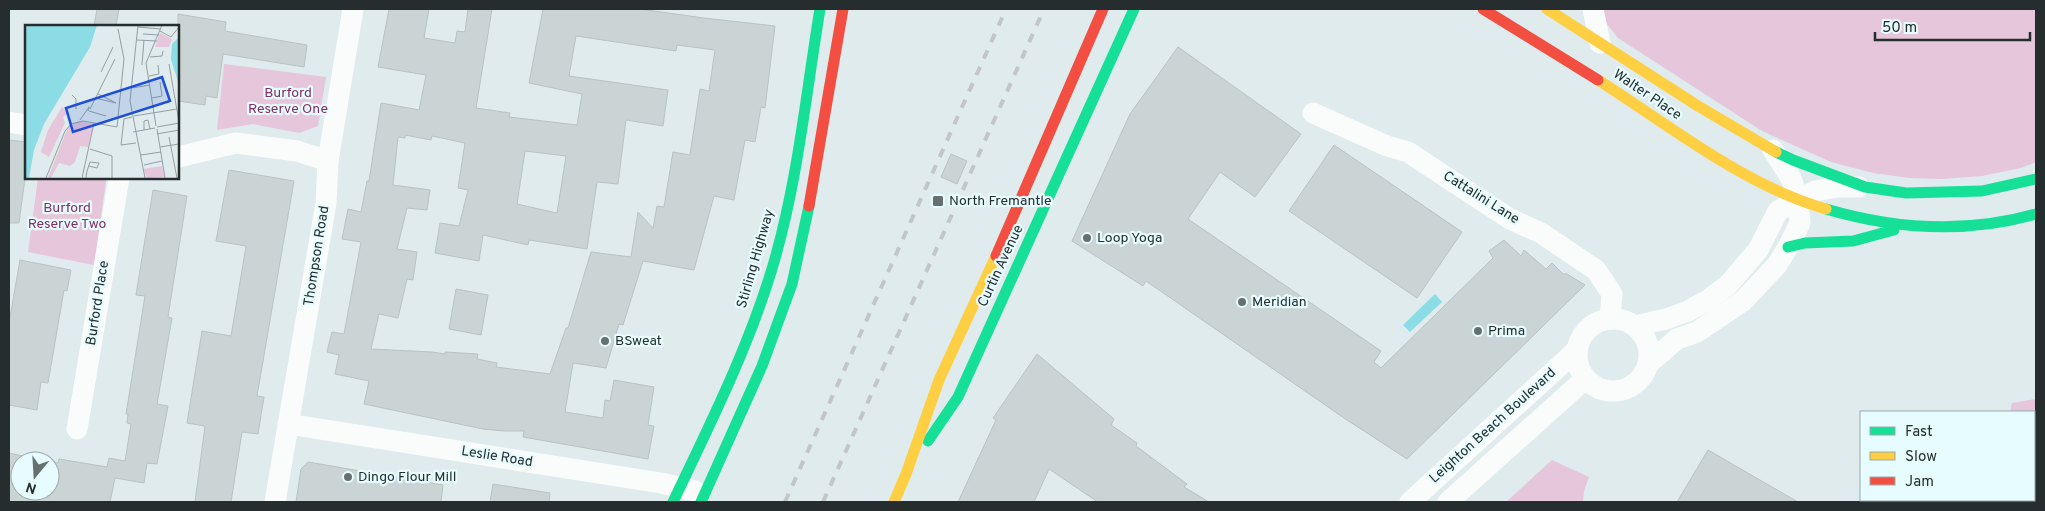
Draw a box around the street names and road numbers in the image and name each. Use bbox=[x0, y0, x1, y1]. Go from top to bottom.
street label: Walter Place bbox=[1610, 66, 1684, 124]
street label: Cattalini Lane bbox=[1440, 168, 1522, 228]
street label: Thompson Road bbox=[301, 205, 333, 307]
street label: Stirling Highway bbox=[734, 207, 778, 311]
street label: Curtin Avenue bbox=[975, 222, 1027, 310]
street label: Burford Place bbox=[83, 259, 113, 347]
street label: Leighton Beach Boulevard bbox=[1426, 365, 1560, 487]
street label: Leslie Road bbox=[460, 443, 534, 471]

